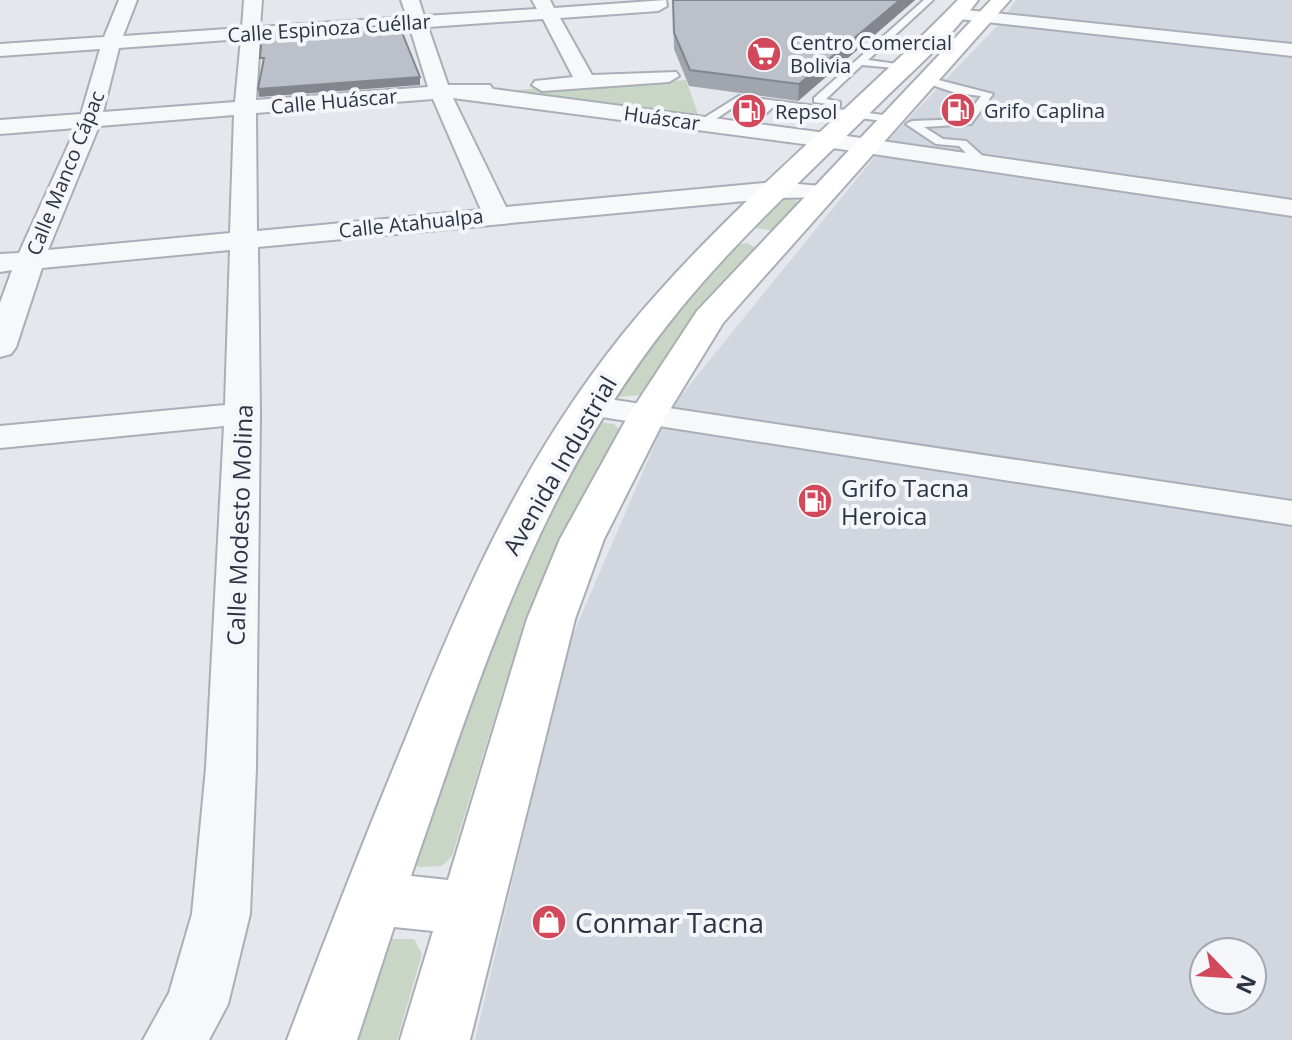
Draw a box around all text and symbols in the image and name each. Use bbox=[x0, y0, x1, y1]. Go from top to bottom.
street label: Calle Espinoza Cuéllar bbox=[226, 7, 432, 49]
place label: Centro Comercial Bolivia bbox=[790, 29, 952, 79]
supermarket icon: Centro Comercial Bolivia bbox=[745, 35, 783, 73]
street label: Calle Huáscar bbox=[270, 82, 398, 120]
street label: Calle Manco Cápac bbox=[20, 87, 110, 259]
fuel station icon: Grifo Caplina bbox=[939, 91, 977, 129]
fuel station icon: Repsol bbox=[730, 92, 768, 130]
place label: Grifo Caplina bbox=[984, 97, 1105, 124]
place label: Repsol bbox=[775, 98, 837, 125]
street label: Huáscar bbox=[622, 99, 702, 137]
street label: Calle Atahualpa bbox=[337, 202, 485, 244]
street label: Avenida Industrial bbox=[494, 369, 624, 561]
street label: Calle Modesto Molina bbox=[218, 404, 260, 646]
place label: Grifo Tacna Heroica bbox=[841, 471, 969, 532]
fuel station icon: Grifo Tacna Heroica bbox=[796, 482, 834, 520]
shop icon: Conmar Tacna bbox=[530, 903, 568, 941]
place label: Conmar Tacna bbox=[575, 903, 764, 941]
north arrow bbox=[1188, 936, 1268, 1016]
text: N bbox=[1230, 970, 1264, 999]

